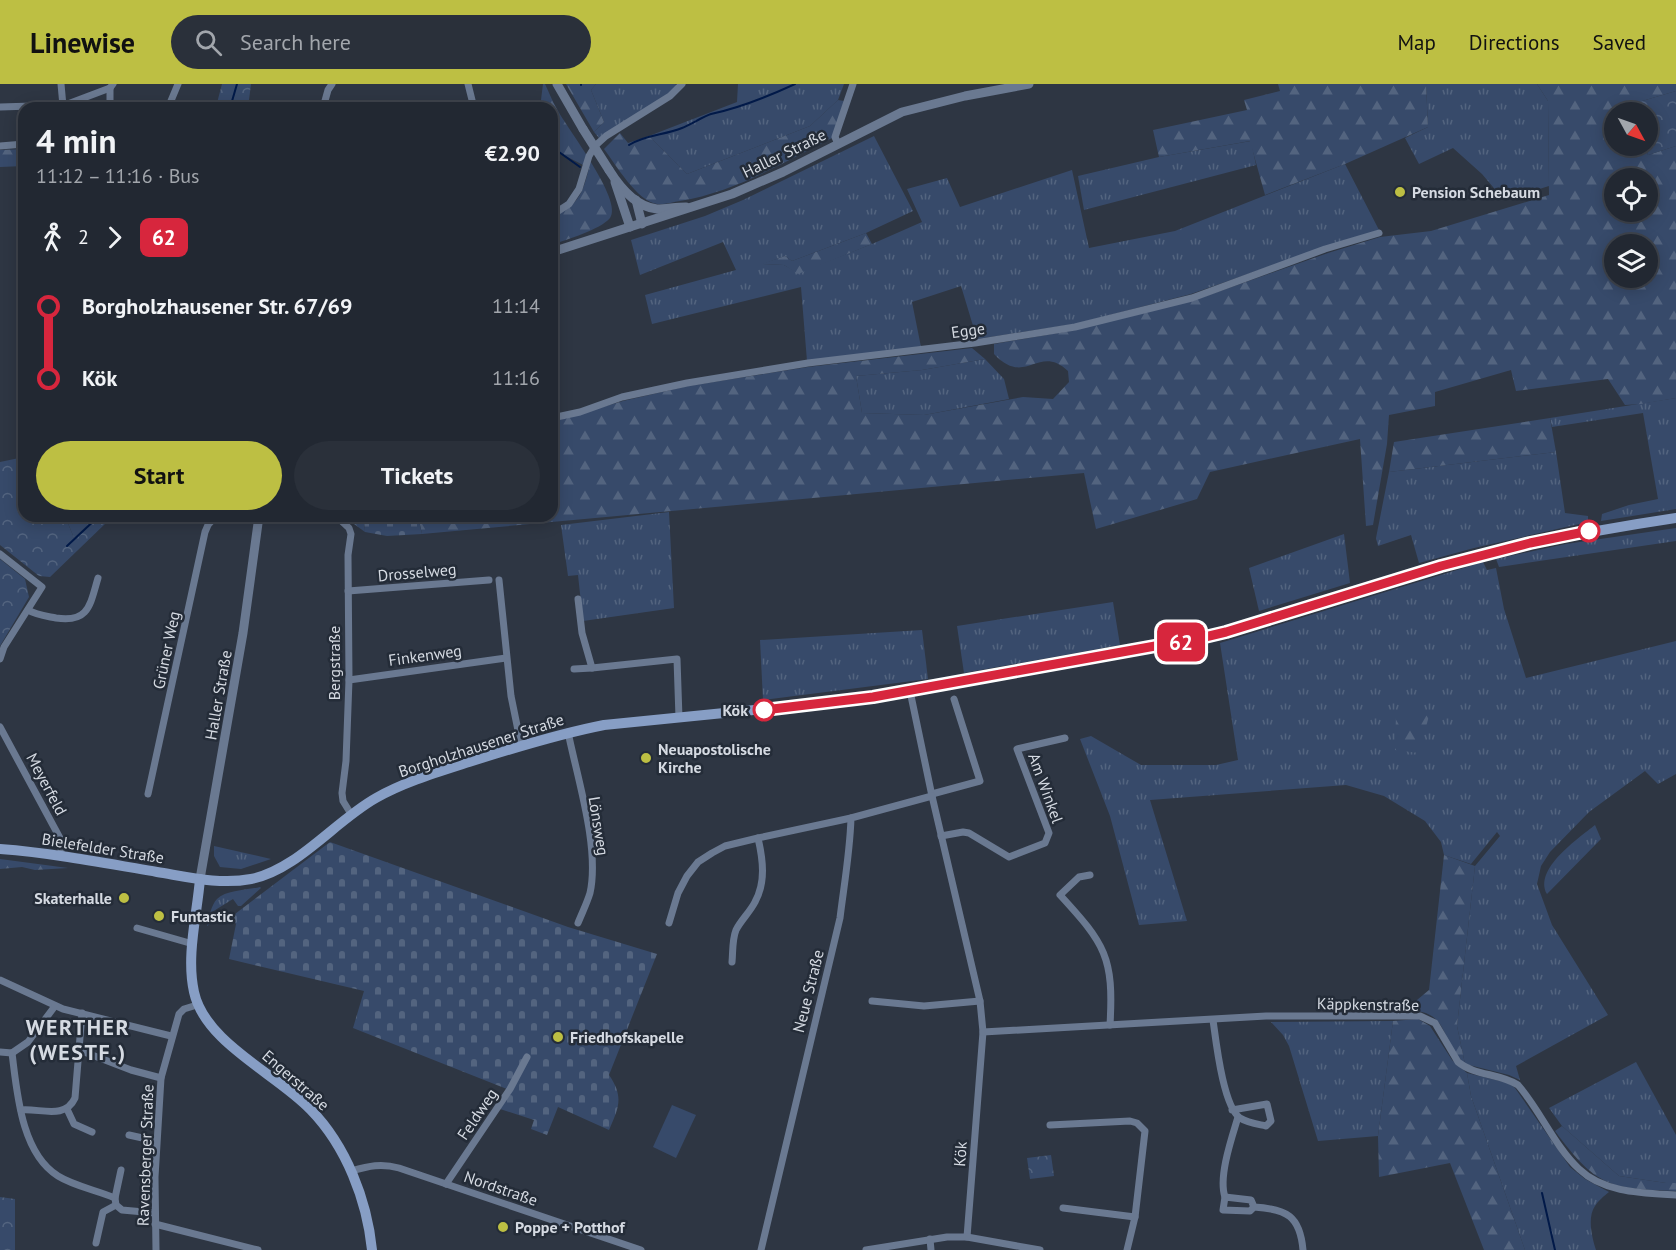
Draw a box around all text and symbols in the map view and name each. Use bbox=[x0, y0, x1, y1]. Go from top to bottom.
search box bbox=[171, 15, 591, 69]
text: Linewise bbox=[30, 24, 135, 61]
icon: search bbox=[192, 26, 225, 59]
text: Search here bbox=[240, 28, 351, 56]
text: Map bbox=[1397, 29, 1436, 56]
text: Directions bbox=[1469, 29, 1560, 56]
text: Saved bbox=[1593, 29, 1646, 56]
north arrow bbox=[1604, 102, 1658, 156]
map controls bbox=[1604, 102, 1658, 288]
text: 4 min bbox=[36, 119, 117, 162]
street label: Haller Straße bbox=[739, 124, 829, 182]
text: €2.90 bbox=[485, 139, 540, 167]
text: 11:12 – 11:16 · Bus bbox=[36, 163, 200, 189]
button: locate bbox=[1604, 168, 1658, 222]
place label: Pension Schebaum bbox=[1412, 182, 1540, 202]
marker: Pension Schebaum bbox=[1393, 185, 1407, 199]
icon: walk bbox=[36, 221, 69, 254]
icon: forward bbox=[98, 221, 131, 254]
text: 2 bbox=[78, 224, 89, 250]
text: 62 bbox=[152, 224, 176, 251]
button: layers bbox=[1604, 234, 1658, 288]
text: Borgholzhausener Str. 67/69 bbox=[82, 292, 352, 320]
text: 11:14 bbox=[492, 293, 540, 319]
street label: Egge bbox=[950, 318, 986, 342]
text: Kök bbox=[82, 364, 117, 392]
text: 11:16 bbox=[492, 365, 540, 391]
button: Start bbox=[36, 441, 282, 510]
button: Tickets bbox=[294, 441, 540, 510]
unlabelled marker bbox=[1578, 520, 1600, 542]
street label: Drosselweg bbox=[377, 559, 457, 585]
street label: Grüner Weg bbox=[148, 609, 184, 691]
line badge: 62 bbox=[1154, 622, 1208, 662]
street label: Bergstraße bbox=[324, 626, 344, 700]
text: 62 bbox=[1169, 629, 1193, 656]
street label: Finkenweg bbox=[387, 640, 463, 670]
street label: Haller Straße bbox=[200, 649, 236, 741]
marker: Kök bbox=[753, 699, 775, 721]
place label: Kök bbox=[722, 700, 748, 720]
street label: Borgholzhausener Straße bbox=[396, 709, 566, 781]
place label: Neuapostolische Kirche bbox=[658, 739, 771, 777]
street label: Meyerfeld bbox=[22, 749, 72, 819]
street label: Am Winkel bbox=[1024, 750, 1068, 826]
marker: Neuapostolische Kirche bbox=[639, 751, 653, 765]
street label: Lönsweg bbox=[584, 795, 614, 857]
street label: Bielefelder Straße bbox=[40, 828, 166, 868]
place label: Skaterhalle bbox=[34, 888, 112, 908]
marker: Skaterhalle bbox=[117, 891, 131, 905]
place label: Funtastic bbox=[171, 906, 234, 926]
marker: Funtastic bbox=[152, 909, 166, 923]
street label: Neue Straße bbox=[788, 947, 828, 1035]
street label: Käppkenstraße bbox=[1317, 993, 1419, 1015]
district label: WERTHER (WESTF.) bbox=[26, 1013, 130, 1066]
place label: Friedhofskapelle bbox=[570, 1027, 684, 1047]
marker: Friedhofskapelle bbox=[551, 1030, 565, 1044]
street label: Engerstraße bbox=[258, 1045, 334, 1115]
street label: Ravensberger Straße bbox=[133, 1084, 157, 1226]
street label: Feldweg bbox=[453, 1084, 501, 1144]
street label: Kök bbox=[949, 1140, 971, 1167]
street label: Nordstraße bbox=[462, 1166, 540, 1210]
place label: Poppe + Potthof bbox=[515, 1217, 625, 1237]
marker: Poppe + Potthof bbox=[496, 1220, 510, 1234]

